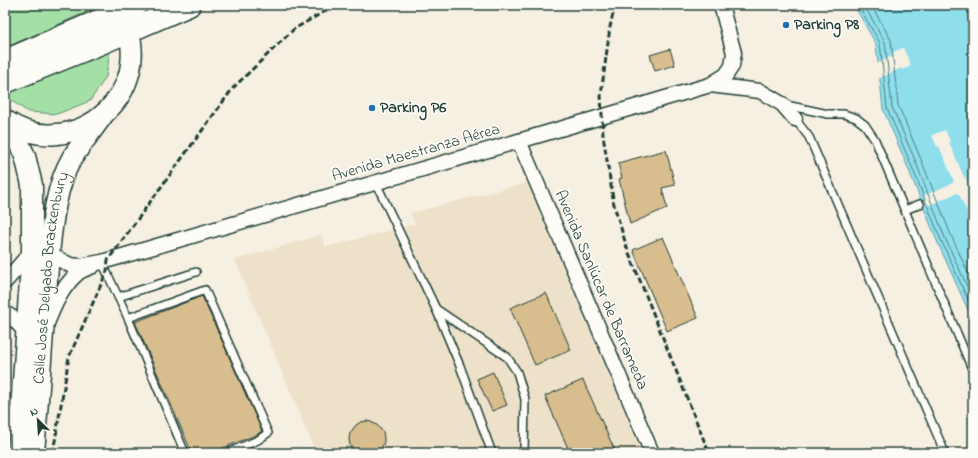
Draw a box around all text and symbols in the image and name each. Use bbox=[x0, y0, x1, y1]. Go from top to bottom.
place label: Parking P8 bbox=[794, 13, 859, 38]
marker: Parking P8 bbox=[781, 20, 791, 30]
place label: Parking P6 bbox=[380, 96, 447, 121]
marker: Parking P6 bbox=[367, 103, 377, 113]
street label: Avenida Maestranza Aérea bbox=[329, 118, 503, 188]
street label: Calle José Delgado Brackenbury bbox=[27, 168, 76, 385]
street label: Avenida Sanlúcar de Barrameda bbox=[548, 186, 654, 394]
north arrow bbox=[18, 400, 58, 440]
text: N bbox=[27, 403, 41, 421]

